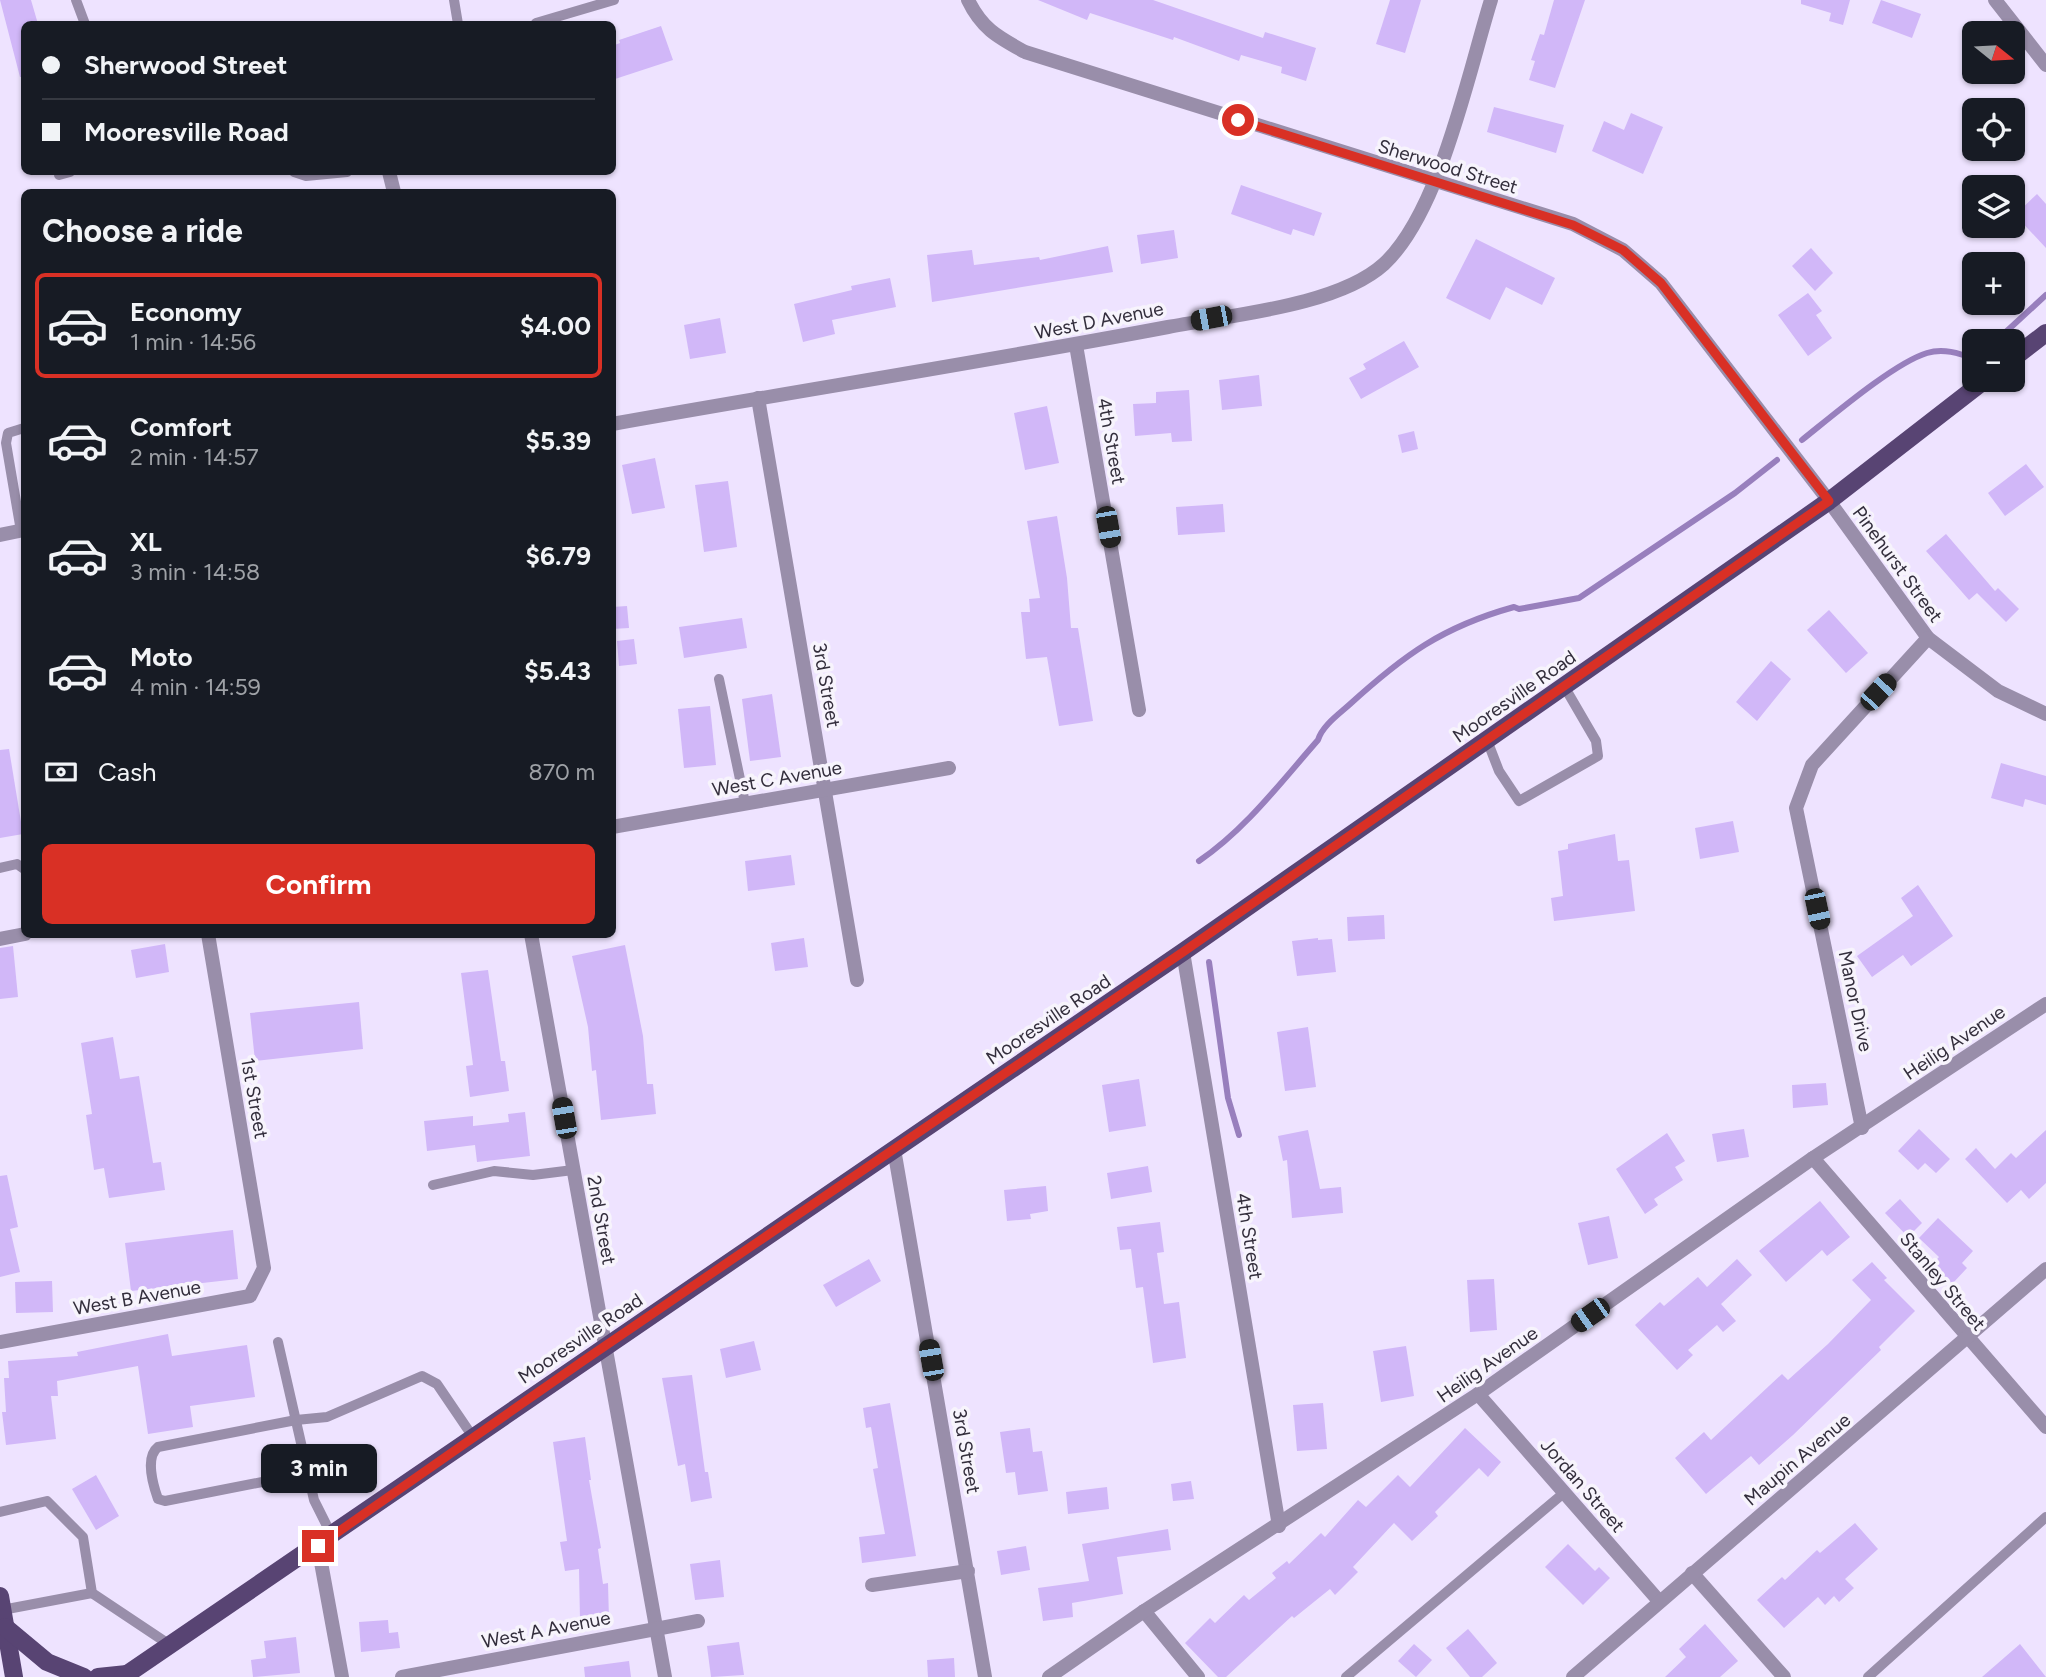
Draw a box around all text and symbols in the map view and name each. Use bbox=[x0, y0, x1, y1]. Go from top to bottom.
north arrow bbox=[1962, 21, 2025, 84]
map controls bbox=[1962, 21, 2025, 392]
text: Sherwood Street bbox=[84, 49, 287, 81]
button: locate bbox=[1962, 98, 2025, 161]
route start bbox=[1222, 104, 1254, 136]
text: Mooresville Road bbox=[84, 116, 289, 148]
street label: Sherwood Street bbox=[1375, 134, 1520, 199]
button: layers bbox=[1962, 175, 2025, 238]
text: Choose a ride bbox=[42, 212, 243, 250]
button: + bbox=[1962, 252, 2025, 315]
icon: car bbox=[46, 294, 109, 357]
text: Economy bbox=[130, 296, 242, 328]
street label: West D Avenue bbox=[1033, 297, 1165, 344]
car bbox=[1189, 304, 1234, 332]
text: $4.00 bbox=[520, 310, 591, 342]
text: 1 min · 14:56 bbox=[130, 328, 256, 356]
button: − bbox=[1962, 329, 2025, 392]
street label: 4th Street bbox=[1093, 396, 1130, 486]
icon: car bbox=[46, 409, 109, 472]
text: Comfort bbox=[130, 411, 232, 443]
text: $5.39 bbox=[526, 425, 591, 457]
text: 2 min · 14:57 bbox=[130, 443, 259, 471]
street label: Pinehurst Street bbox=[1848, 502, 1947, 627]
car bbox=[1095, 504, 1122, 550]
icon: car bbox=[46, 524, 109, 587]
text: XL bbox=[130, 526, 162, 558]
text: $6.79 bbox=[526, 540, 591, 572]
text: 3 min · 14:58 bbox=[130, 558, 260, 586]
icon: car bbox=[46, 639, 109, 702]
text: Moto bbox=[130, 641, 193, 673]
street label: 3rd Street bbox=[808, 641, 845, 729]
street label: Mooresville Road bbox=[1448, 645, 1580, 747]
text: $5.43 bbox=[524, 655, 591, 687]
car bbox=[1856, 669, 1901, 715]
text: 4 min · 14:59 bbox=[130, 673, 261, 701]
icon: cash bbox=[42, 753, 80, 791]
text: Cash bbox=[98, 756, 157, 788]
street label: West C Avenue bbox=[710, 756, 844, 801]
text: 870 m bbox=[529, 758, 595, 786]
button: Confirm bbox=[42, 844, 595, 924]
car bbox=[1803, 886, 1832, 932]
street label: Manor Drive bbox=[1834, 949, 1877, 1054]
street label: Mooresville Road bbox=[982, 969, 1115, 1070]
street label: Heilig Avenue bbox=[1899, 1000, 2010, 1085]
street label: 1st Street bbox=[236, 1056, 273, 1140]
car bbox=[551, 1095, 578, 1141]
street label: 2nd Street bbox=[582, 1174, 621, 1267]
street label: 4th Street bbox=[1231, 1191, 1268, 1281]
street label: Stanley Street bbox=[1895, 1227, 1990, 1335]
street label: West B Avenue bbox=[72, 1275, 203, 1320]
street label: Mooresville Road bbox=[514, 1288, 647, 1389]
car bbox=[1567, 1294, 1614, 1336]
street label: Heilig Avenue bbox=[1432, 1321, 1542, 1408]
car bbox=[918, 1337, 945, 1383]
street label: 3rd Street bbox=[948, 1407, 985, 1495]
street label: Maupin Avenue bbox=[1740, 1408, 1855, 1510]
street label: Jordan Street bbox=[1536, 1434, 1630, 1537]
callout: 3 min bbox=[260, 1444, 376, 1494]
text: 3 min bbox=[290, 1454, 348, 1482]
route end bbox=[302, 1530, 334, 1562]
street label: West A Avenue bbox=[480, 1606, 612, 1653]

